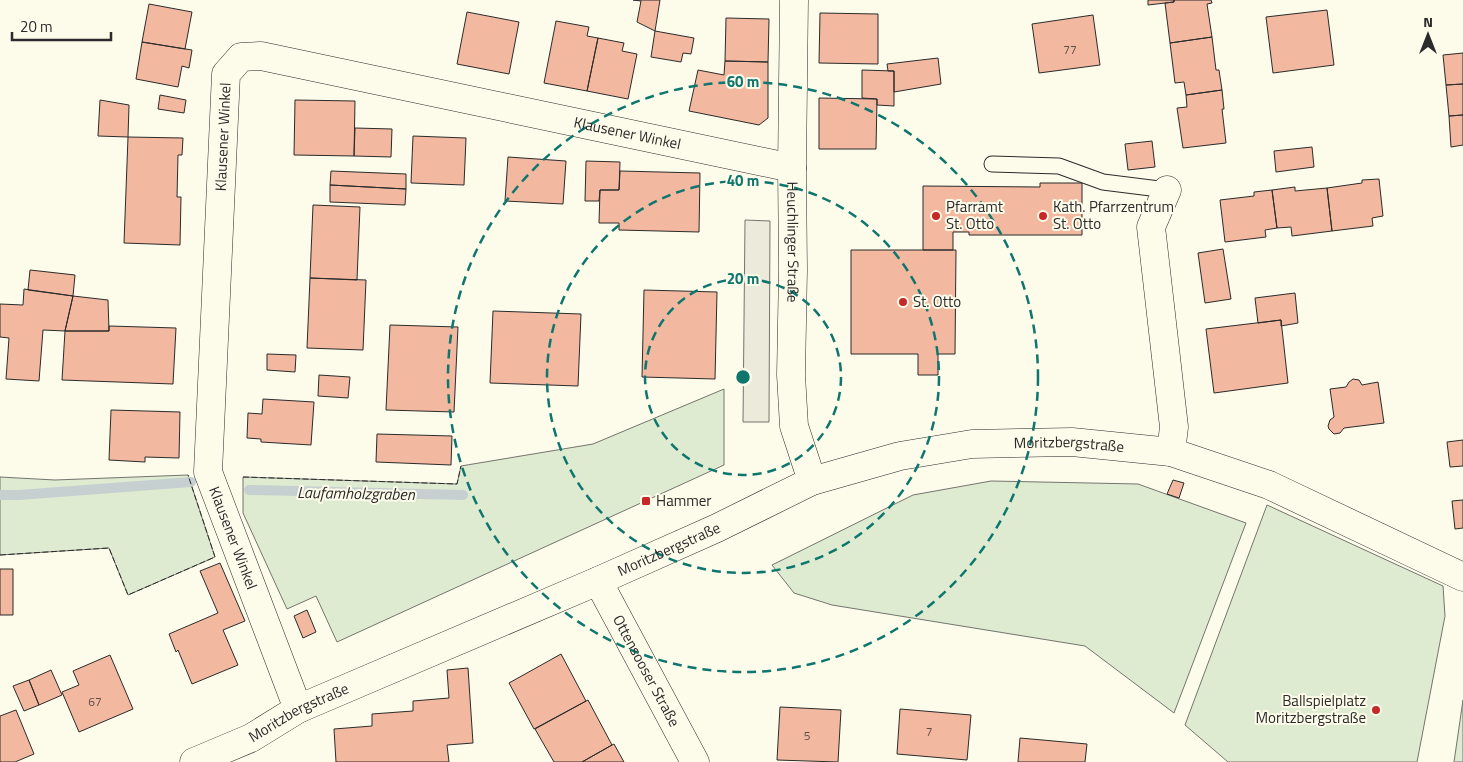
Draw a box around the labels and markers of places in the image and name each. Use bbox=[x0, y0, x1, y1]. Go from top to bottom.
place label: Pfarramt St. Otto bbox=[946, 195, 1004, 235]
place label: Kath. Pfarrzentrum St. Otto bbox=[1053, 195, 1174, 235]
marker: Pfarramt St. Otto bbox=[930, 210, 942, 222]
marker: Kath. Pfarrzentrum St. Otto bbox=[1037, 210, 1049, 222]
place label: St. Otto bbox=[913, 290, 961, 313]
marker: St. Otto bbox=[897, 296, 909, 308]
centre of rings bbox=[734, 368, 752, 386]
place label: Hammer bbox=[656, 489, 712, 512]
marker: Hammer bbox=[640, 495, 652, 507]
place label: Ballspielplatz Moritzbergstraße bbox=[1256, 689, 1366, 729]
marker: Ballspielplatz Moritzbergstraße bbox=[1370, 704, 1382, 716]

